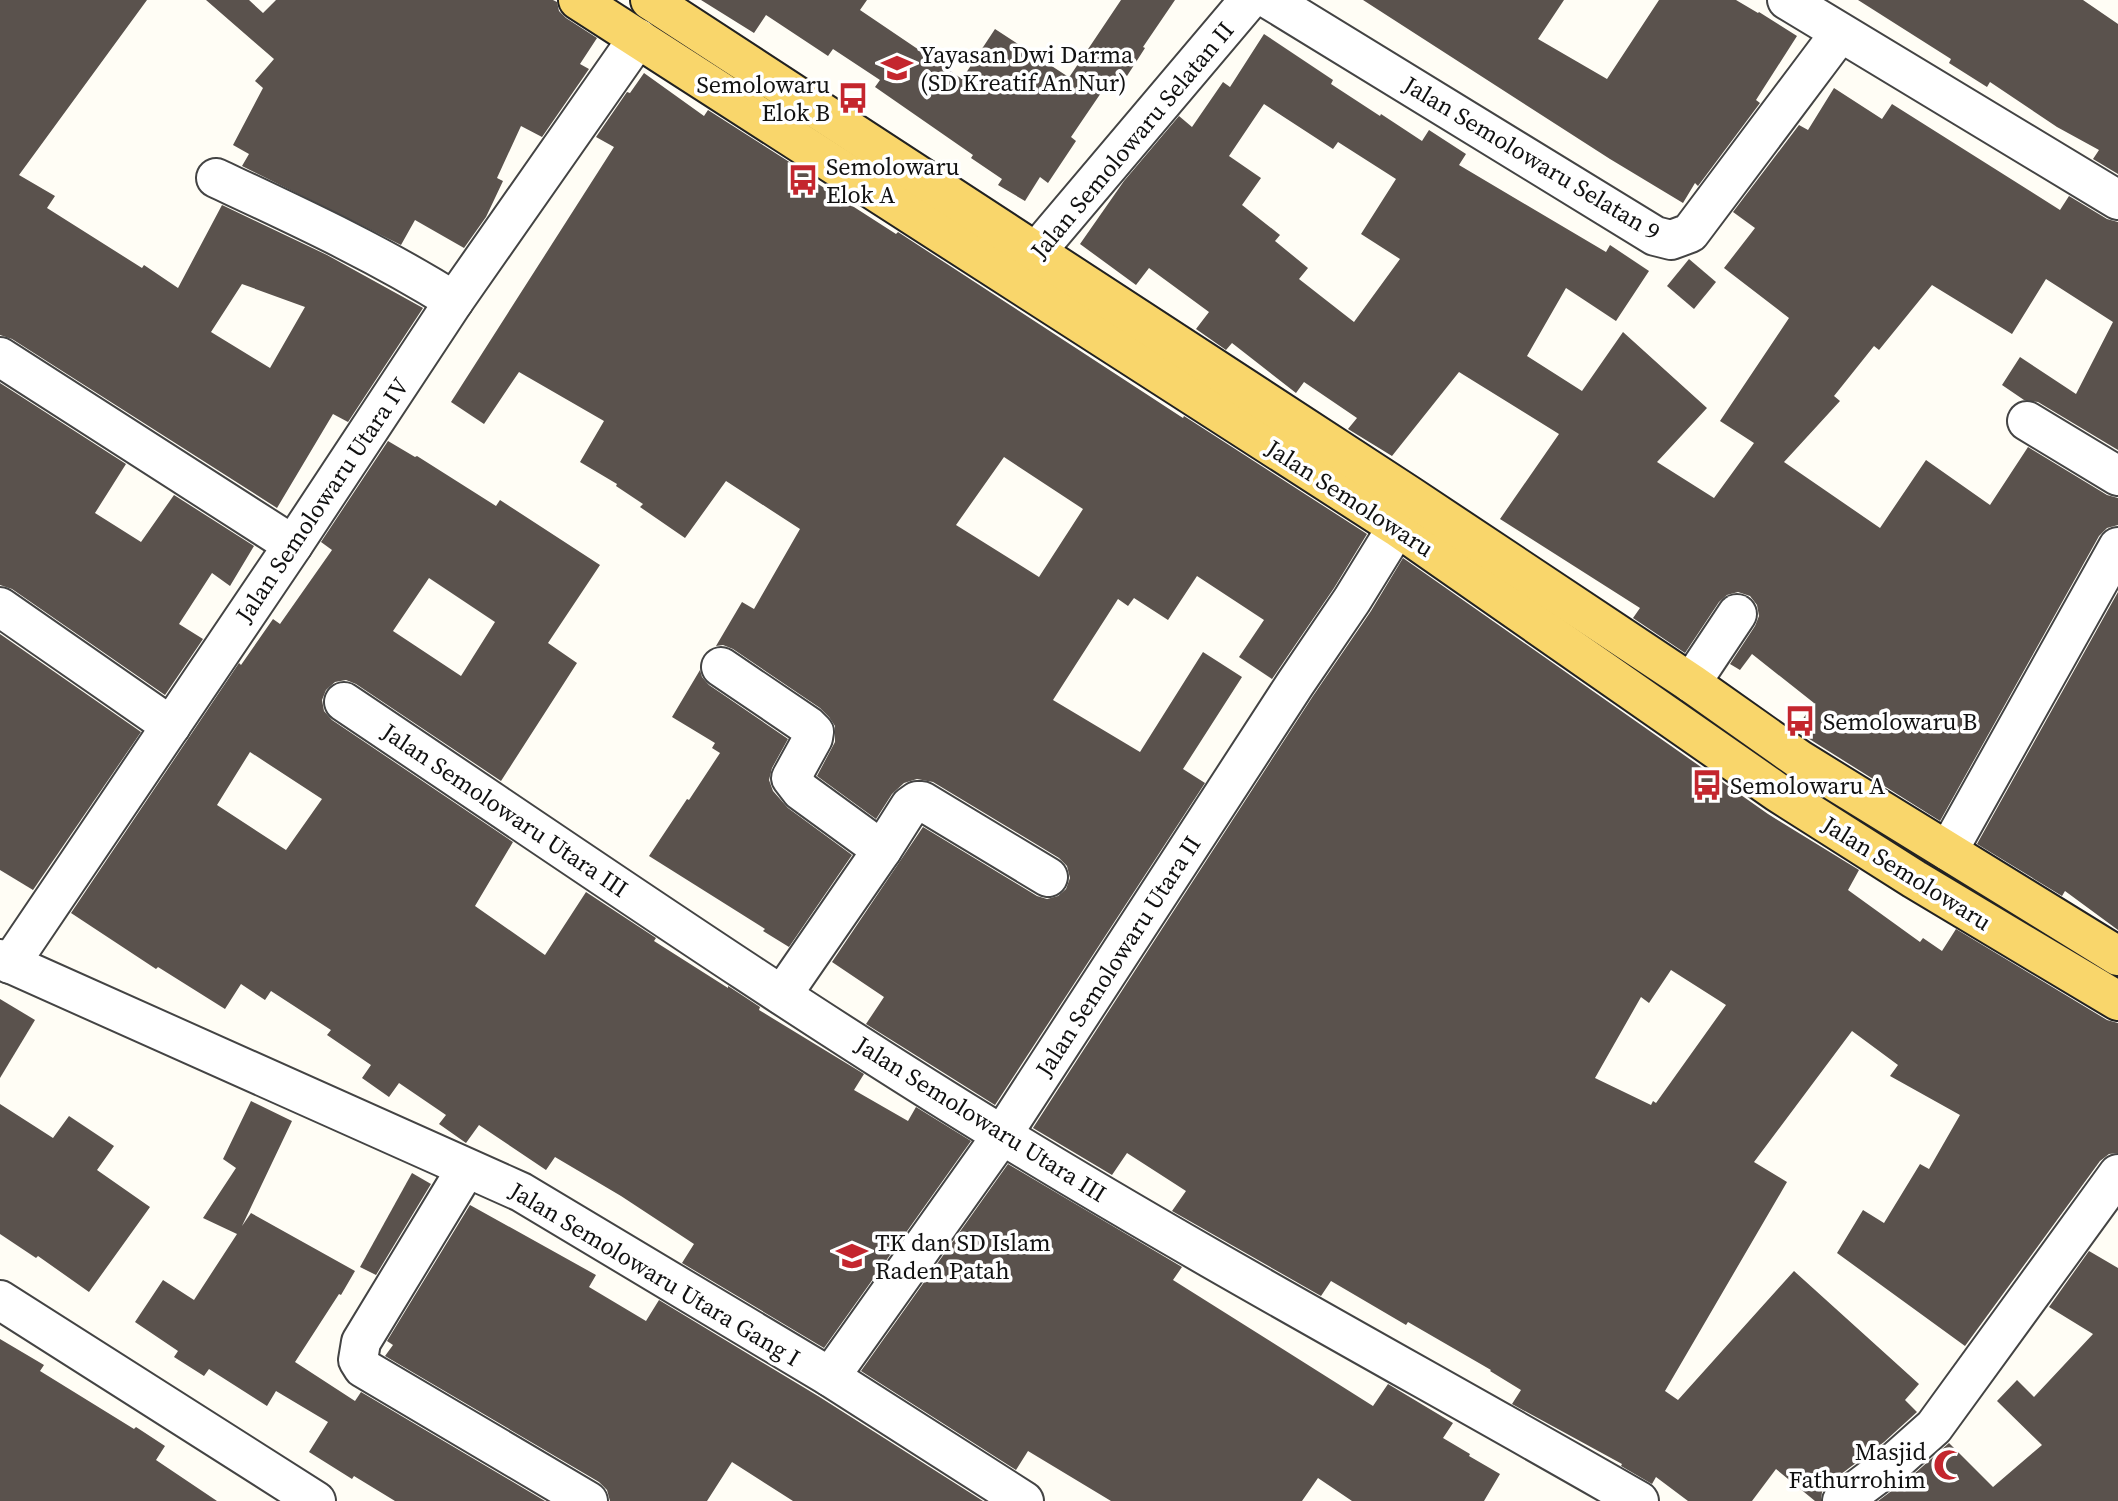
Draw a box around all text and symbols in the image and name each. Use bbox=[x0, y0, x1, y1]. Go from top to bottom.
street label: Jalan Semolowaru Selatan II bbox=[1022, 14, 1241, 266]
place label: Yayasan Dwi Darma (SD Kreatif An Nur) bbox=[920, 38, 1134, 99]
school or university icon: Yayasan Dwi Darma (SD Kreatif An Nur) bbox=[880, 51, 914, 85]
place label: Semolowaru Elok B bbox=[696, 68, 830, 129]
street label: Jalan Semolowaru Selatan 9 bbox=[1396, 68, 1667, 248]
bus stop icon: Semolowaru Elok B bbox=[836, 81, 870, 115]
place label: Semolowaru Elok A bbox=[826, 150, 960, 211]
bus stop icon: Semolowaru Elok A bbox=[786, 163, 820, 197]
street label: Jalan Semolowaru Utara IV bbox=[227, 371, 416, 630]
street label: Jalan Semolowaru bbox=[1259, 431, 1440, 564]
bus stop icon: Semolowaru B bbox=[1783, 704, 1817, 738]
place label: Semolowaru B bbox=[1823, 705, 1977, 738]
street label: Jalan Semolowaru Utara III bbox=[375, 715, 635, 905]
bus stop icon: Semolowaru A bbox=[1690, 768, 1724, 802]
place label: Semolowaru A bbox=[1730, 769, 1885, 802]
street label: Jalan Semolowaru bbox=[1815, 807, 1998, 938]
street label: Jalan Semolowaru Utara II bbox=[1027, 829, 1208, 1084]
street label: Jalan Semolowaru Utara III bbox=[848, 1028, 1113, 1210]
street label: Jalan Semolowaru Utara Gang I bbox=[503, 1173, 806, 1374]
place label: TK dan SD Islam Raden Patah bbox=[875, 1226, 1051, 1287]
school or university icon: TK dan SD Islam Raden Patah bbox=[835, 1239, 869, 1273]
place label: Masjid Fathurrohim bbox=[1789, 1435, 1926, 1496]
mosque icon: Masjid Fathurrohim bbox=[1932, 1448, 1966, 1482]

